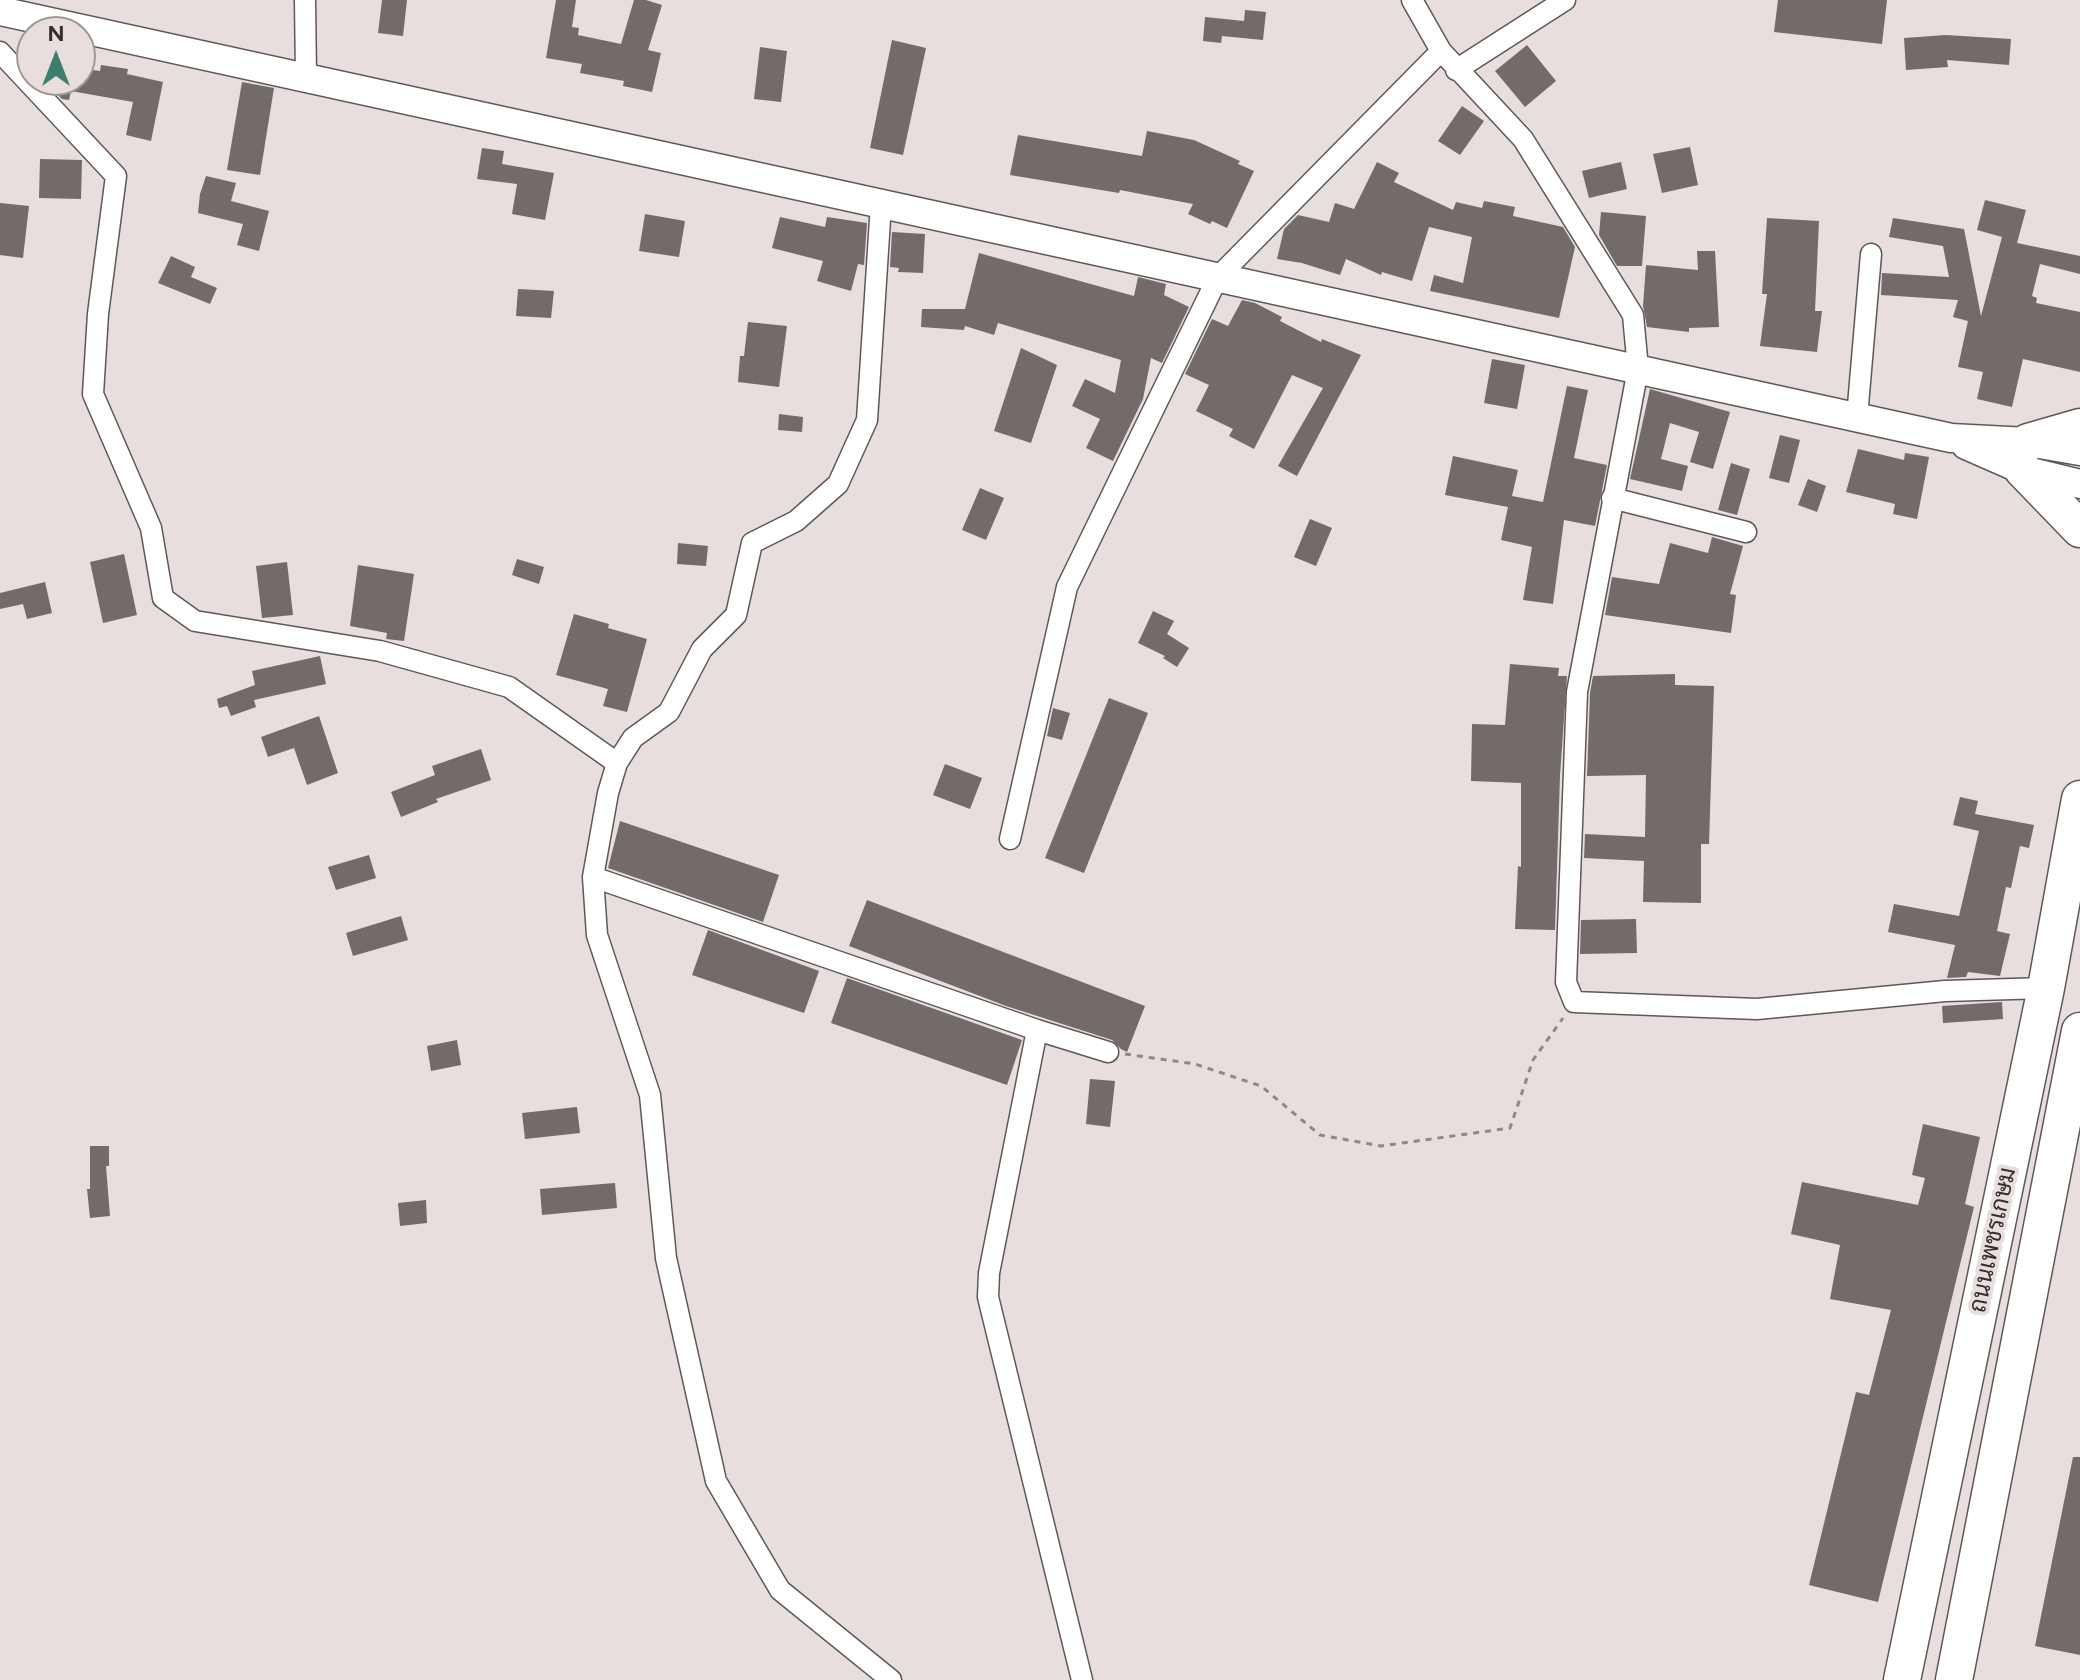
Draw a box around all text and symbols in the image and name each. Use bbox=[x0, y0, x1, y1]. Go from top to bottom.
north arrow bbox=[16, 16, 96, 96]
text: N bbox=[47, 20, 65, 47]
street label: ถนนเพชรเกษม bbox=[1964, 1165, 2022, 1315]

